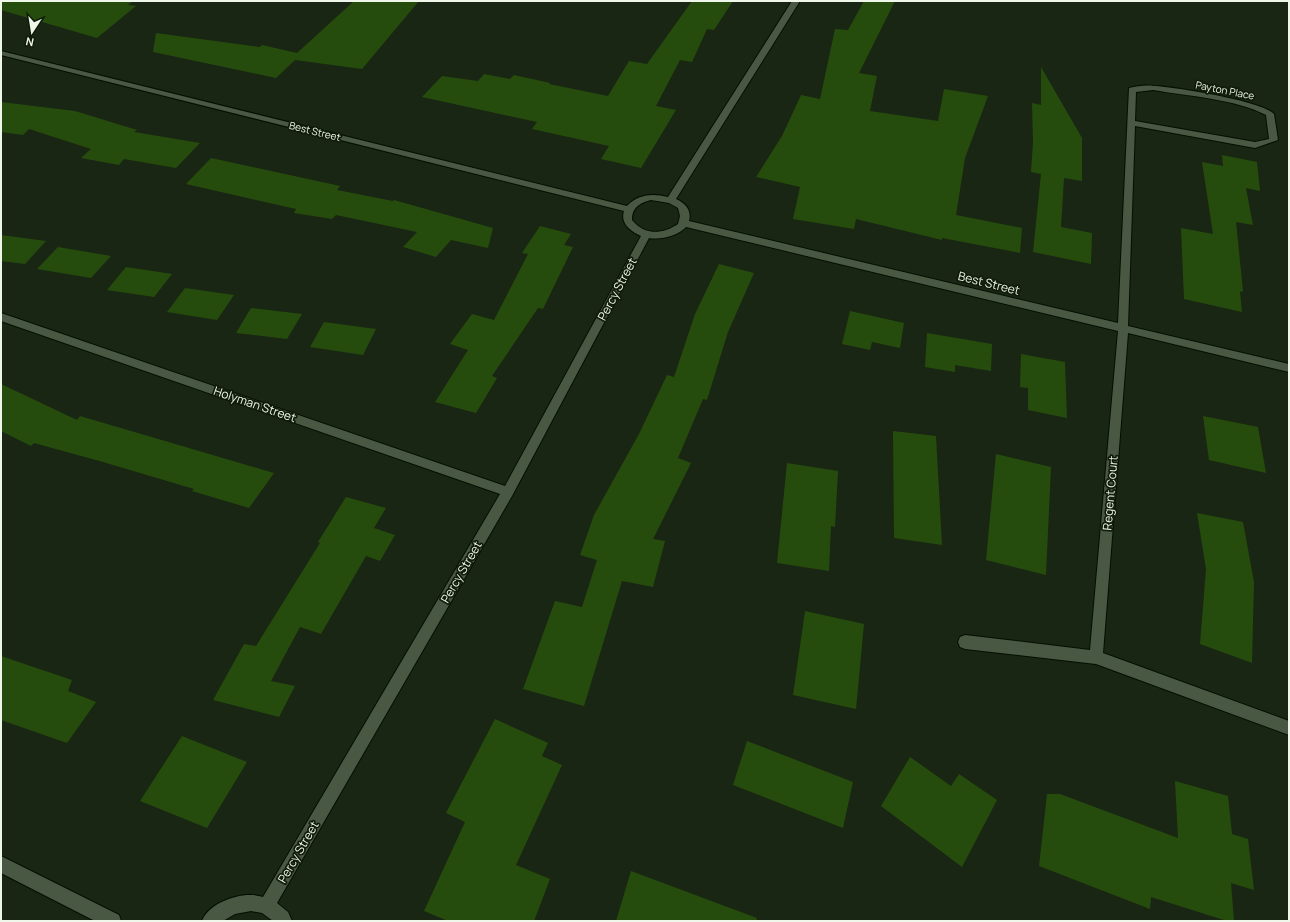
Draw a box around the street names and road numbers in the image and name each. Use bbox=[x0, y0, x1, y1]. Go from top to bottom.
street label: Payton Place bbox=[1194, 77, 1256, 103]
street label: Best Street bbox=[288, 118, 342, 144]
street label: Percy Street bbox=[593, 254, 641, 323]
street label: Best Street bbox=[956, 267, 1022, 299]
street label: Holyman Street bbox=[212, 382, 299, 426]
street label: Regent Court bbox=[1098, 455, 1122, 531]
street label: Percy Street bbox=[436, 538, 486, 606]
street label: Percy Street bbox=[273, 818, 323, 886]

